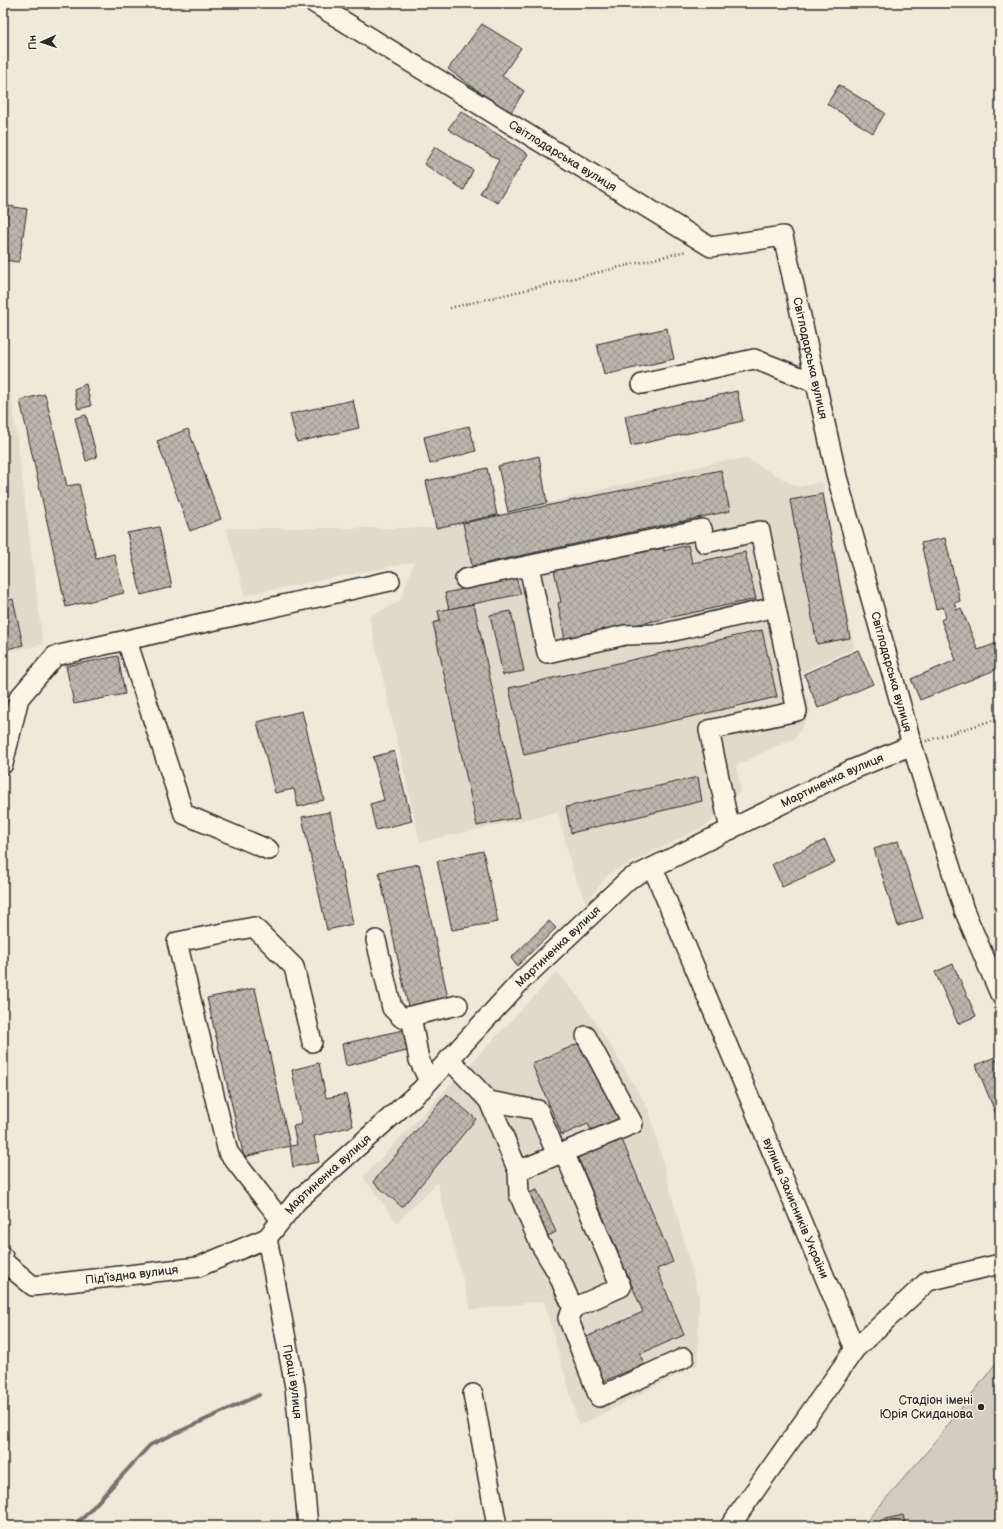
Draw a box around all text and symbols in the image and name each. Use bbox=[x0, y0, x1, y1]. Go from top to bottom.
north arrow bbox=[22, 22, 62, 62]
text: Пн bbox=[26, 35, 39, 50]
street label: Світлодарська вулиця bbox=[506, 117, 620, 195]
street label: Світлодарська вулиця bbox=[789, 296, 831, 421]
street label: Світлодарська вулиця bbox=[867, 610, 915, 734]
street label: Мартиненка вулиця bbox=[778, 750, 886, 811]
street label: Мартиненка вулиця bbox=[512, 903, 604, 991]
street label: Мартиненка вулиця bbox=[282, 1131, 375, 1218]
street label: вулиця Захисників України bbox=[759, 1136, 832, 1281]
street label: Під’їздна вулиця bbox=[84, 1262, 179, 1288]
street label: Праці вулиця bbox=[279, 1343, 305, 1420]
place label: Стадiон імені Юрія Скиданова bbox=[880, 1393, 973, 1422]
marker: Стадiон імені Юрія Скиданова bbox=[976, 1402, 986, 1412]

